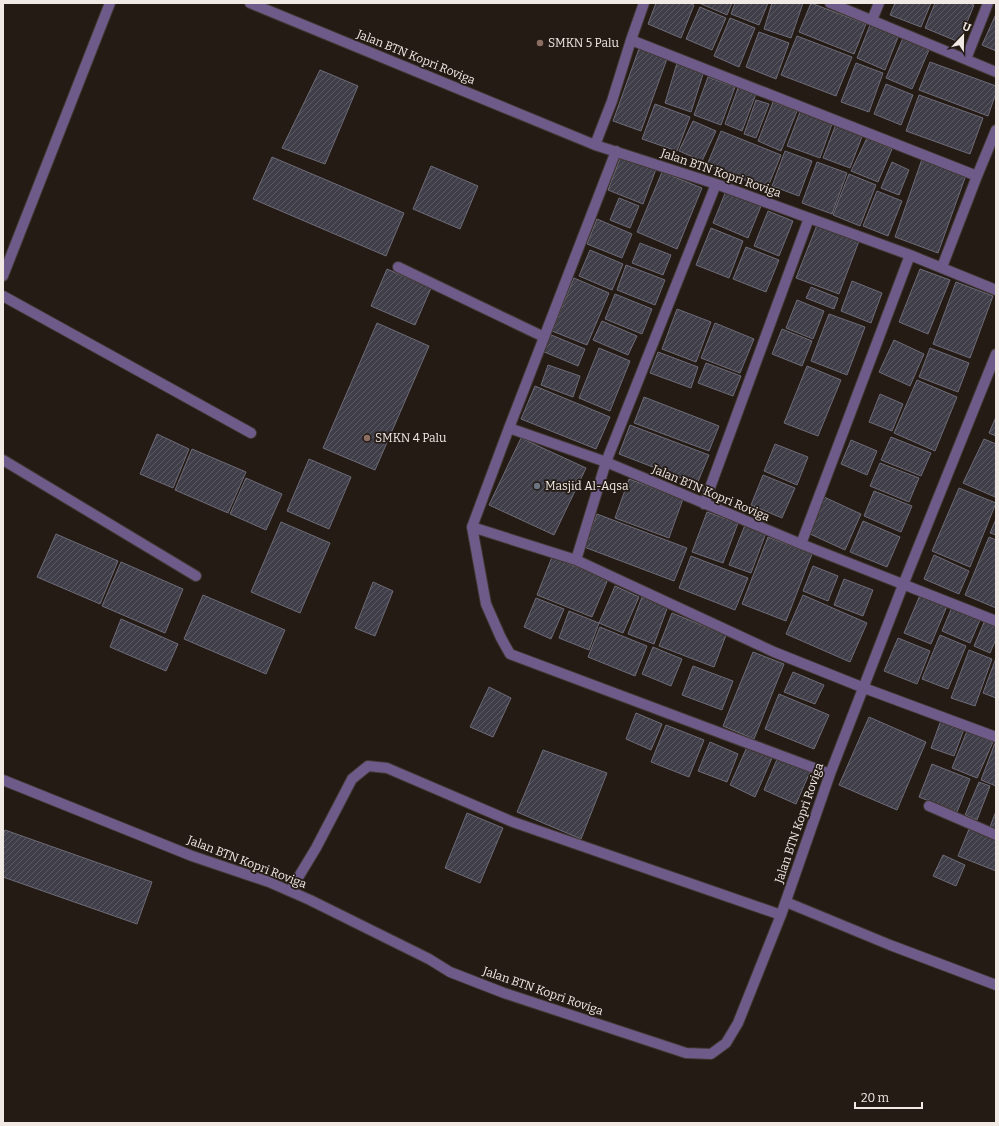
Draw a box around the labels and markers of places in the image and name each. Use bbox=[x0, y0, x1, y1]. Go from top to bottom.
place label: SMKN 5 Palu bbox=[548, 36, 619, 50]
marker: SMKN 5 Palu bbox=[535, 38, 545, 48]
place label: SMKN 4 Palu bbox=[375, 431, 447, 445]
marker: SMKN 4 Palu bbox=[362, 433, 372, 443]
place label: Masjid Al-Aqsa bbox=[545, 479, 629, 493]
marker: Masjid Al-Aqsa bbox=[532, 481, 542, 491]

